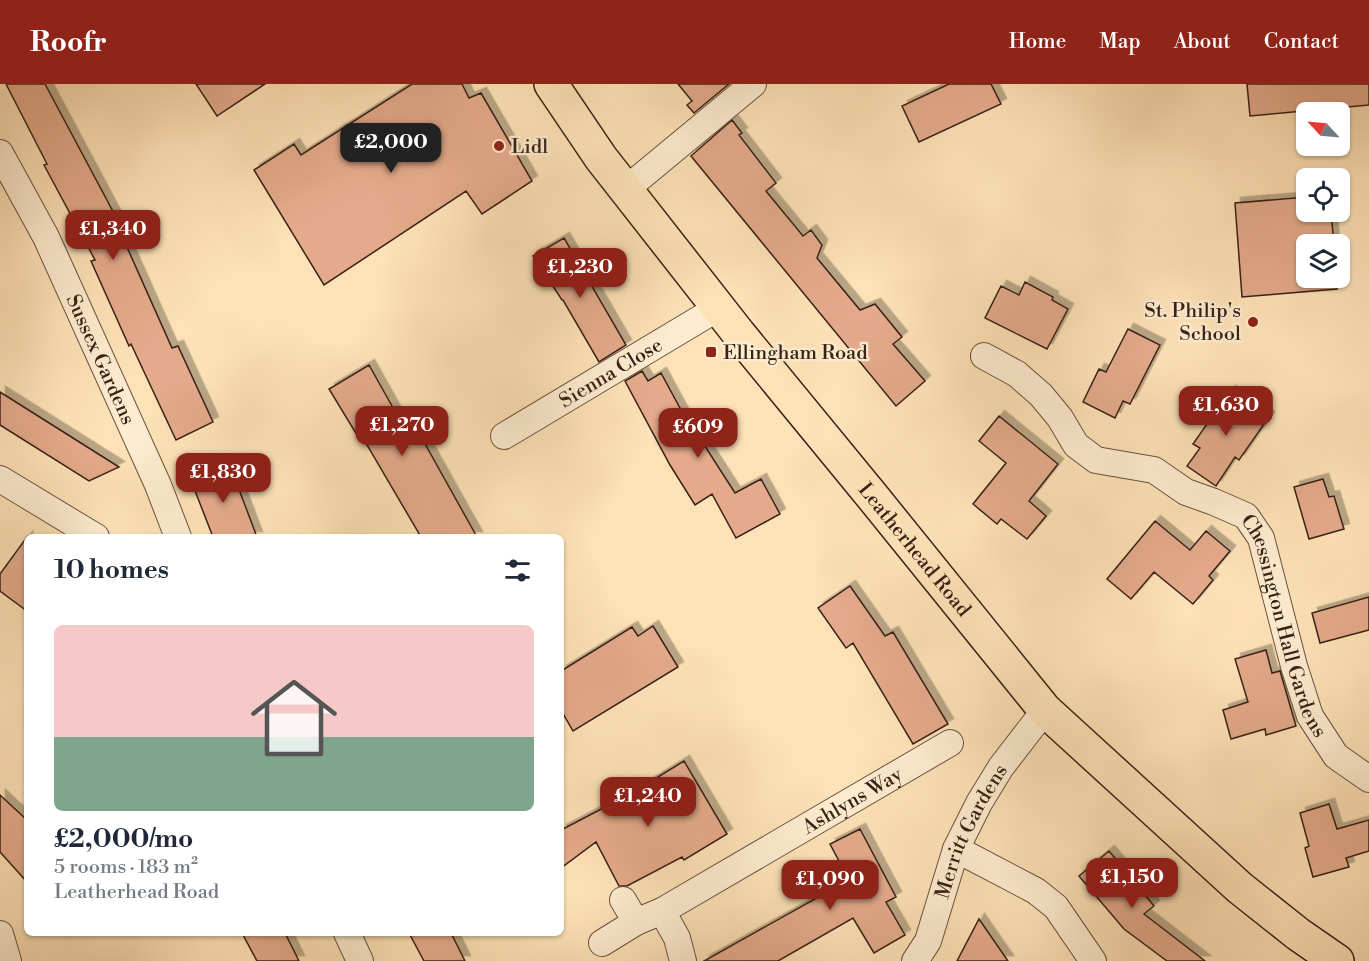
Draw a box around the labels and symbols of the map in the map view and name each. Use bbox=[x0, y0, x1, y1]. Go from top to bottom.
north arrow bbox=[1296, 102, 1350, 156]
pin: £2,000 bbox=[342, 123, 440, 174]
place label: Lidl bbox=[511, 135, 548, 160]
marker: Lidl bbox=[492, 139, 506, 153]
pin: £1,340 bbox=[64, 210, 162, 261]
pin: £1,230 bbox=[531, 248, 629, 299]
street label: Sussex Gardens bbox=[60, 291, 140, 429]
place label: St. Philip's School bbox=[1144, 299, 1241, 347]
marker: St. Philip's School bbox=[1246, 315, 1260, 329]
street label: Sienna Close bbox=[555, 333, 667, 414]
place label: Ellingham Road bbox=[723, 341, 868, 366]
marker: Ellingham Road bbox=[704, 345, 718, 359]
pin: £1,630 bbox=[1177, 386, 1275, 437]
pin: £1,270 bbox=[353, 406, 451, 457]
pin: £609 bbox=[662, 408, 734, 459]
pin: £1,830 bbox=[174, 453, 272, 504]
street label: Leatherhead Road bbox=[852, 478, 976, 623]
street label: Chessington Hall Gardens bbox=[1234, 510, 1332, 743]
street label: Merritt Gardens bbox=[931, 760, 1014, 902]
street label: Ashlyns Way bbox=[797, 763, 907, 841]
pin: £1,240 bbox=[599, 777, 697, 828]
pin: £1,150 bbox=[1083, 858, 1181, 909]
pin: £1,090 bbox=[781, 860, 879, 911]

